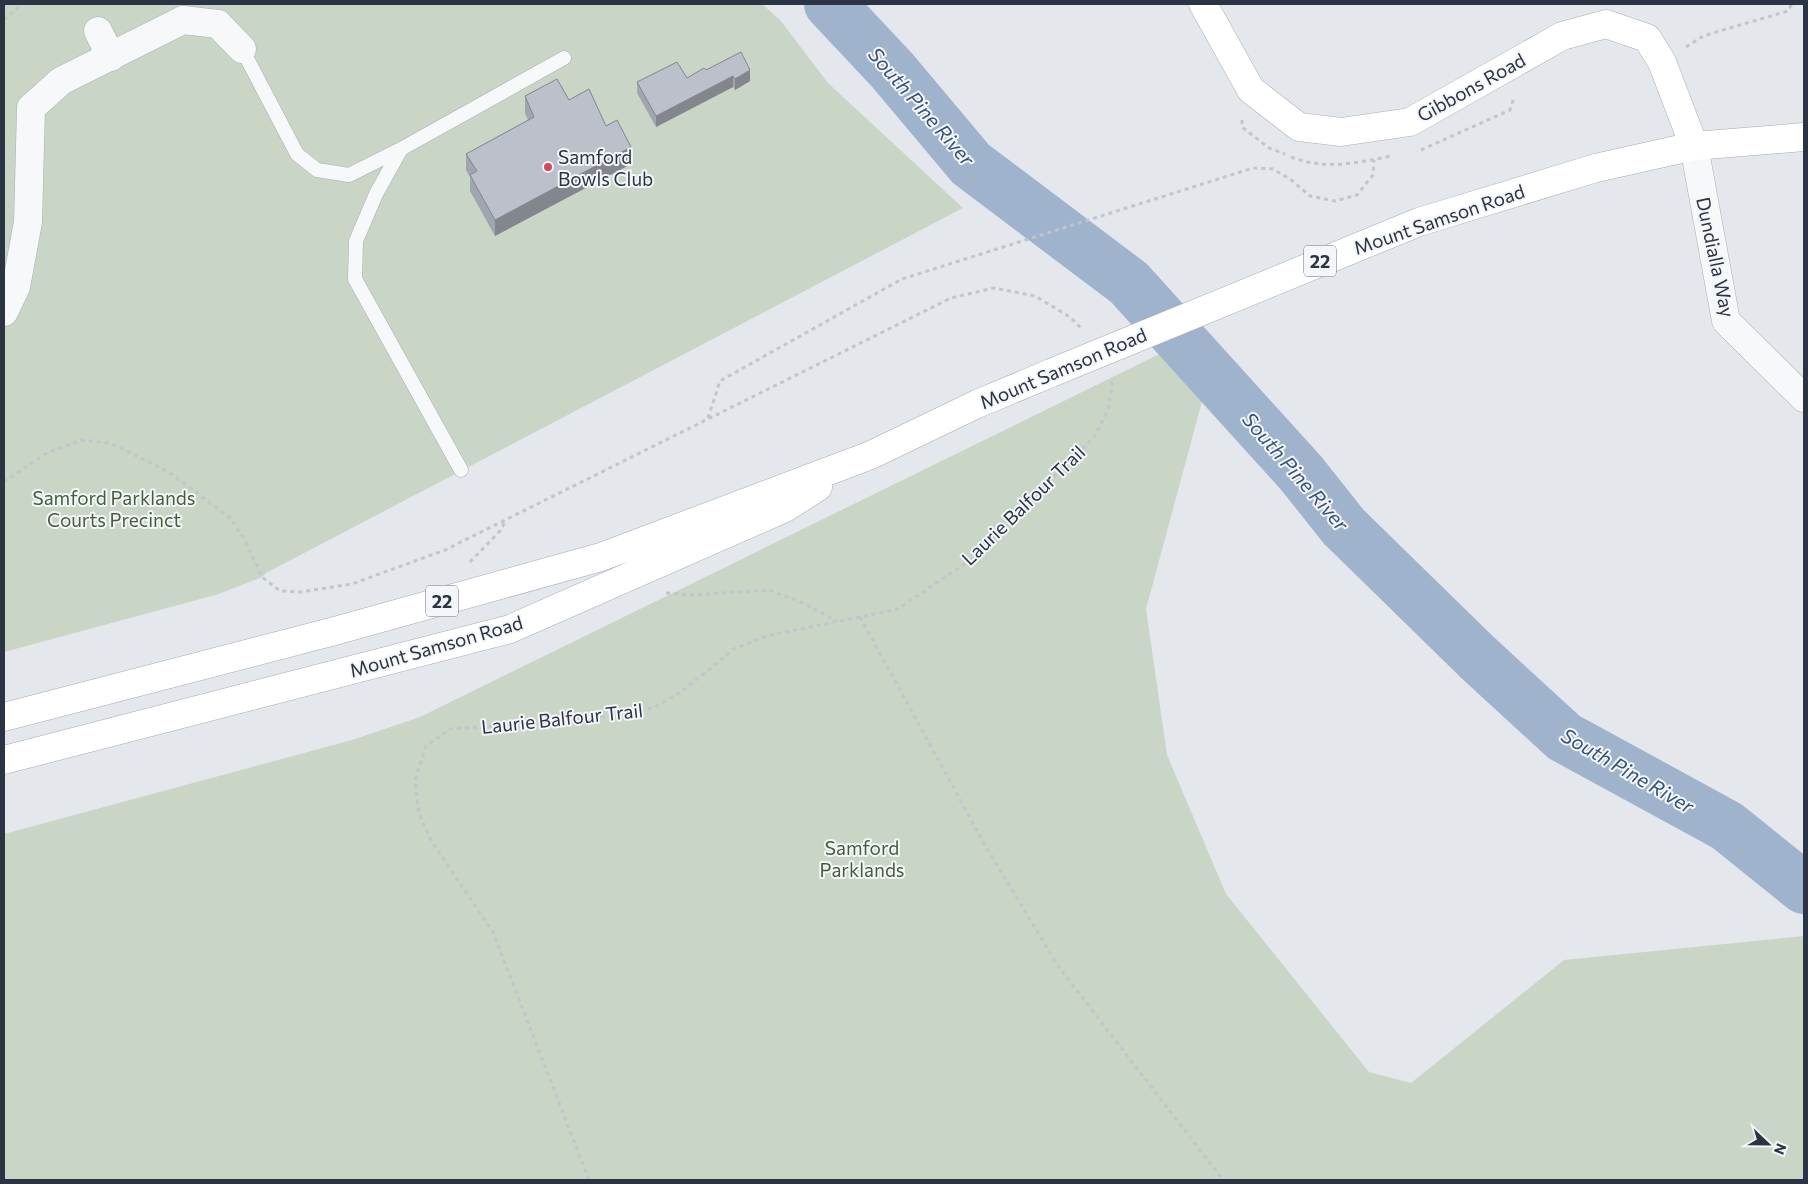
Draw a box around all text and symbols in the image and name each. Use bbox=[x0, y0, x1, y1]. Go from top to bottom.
water label: South Pine River bbox=[864, 42, 981, 171]
street label: Gibbons Road bbox=[1413, 48, 1529, 126]
place label: Samford Bowls Club bbox=[558, 145, 653, 190]
marker: Samford Bowls Club bbox=[542, 161, 554, 173]
street label: Mount Samson Road bbox=[1351, 179, 1527, 259]
street label: Dundialla Way bbox=[1692, 195, 1740, 319]
road number: 22 bbox=[1304, 246, 1336, 276]
street label: Mount Samson Road bbox=[976, 322, 1150, 414]
water label: South Pine River bbox=[1238, 407, 1355, 536]
street label: Laurie Balfour Trail bbox=[957, 440, 1089, 570]
park label: Samford Parklands Courts Precinct bbox=[33, 486, 195, 531]
road number: 22 bbox=[426, 586, 458, 616]
street label: Mount Samson Road bbox=[347, 610, 525, 682]
street label: Laurie Balfour Trail bbox=[480, 698, 644, 738]
water label: South Pine River bbox=[1557, 722, 1699, 818]
park label: Samford Parklands bbox=[819, 836, 905, 881]
north arrow bbox=[1743, 1119, 1793, 1169]
text: N bbox=[1771, 1141, 1790, 1157]

